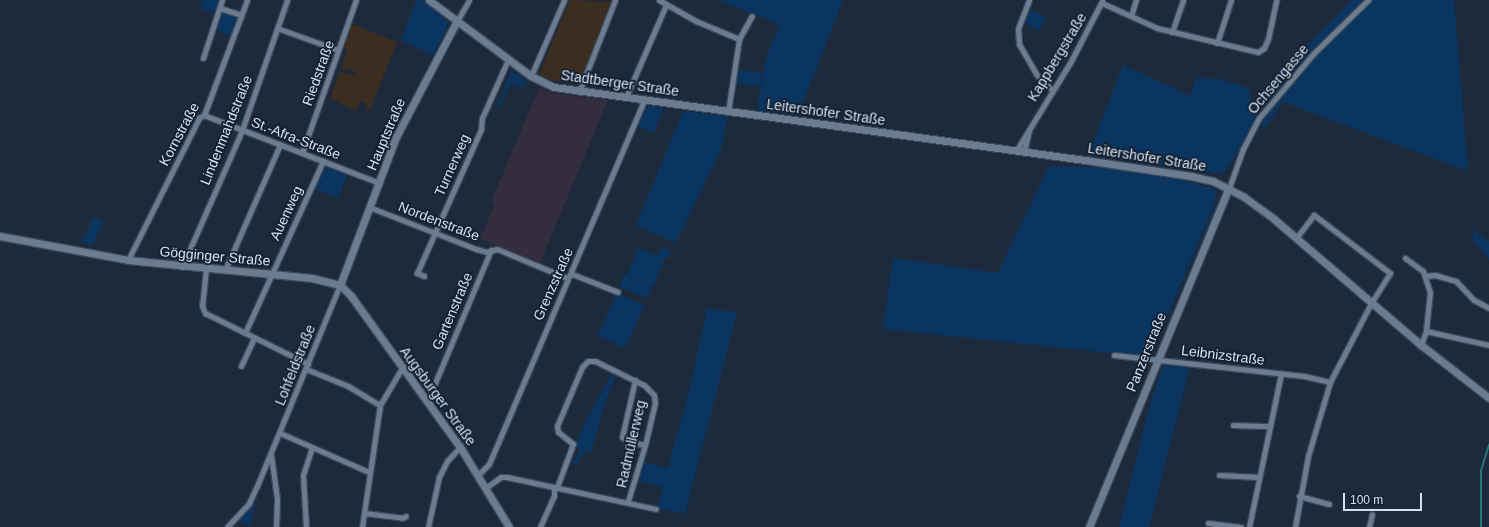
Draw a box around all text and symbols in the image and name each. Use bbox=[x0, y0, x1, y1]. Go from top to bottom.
street label: Kappbergstraße bbox=[1024, 10, 1090, 104]
street label: Riedstraße bbox=[298, 38, 338, 108]
street label: Ochsengasse bbox=[1244, 41, 1312, 117]
street label: Stadtberger Straße bbox=[560, 66, 680, 100]
street label: Lindenmahdstraße bbox=[196, 73, 256, 187]
street label: Hauptstraße bbox=[363, 95, 409, 173]
street label: Leitershofer Straße bbox=[765, 95, 887, 129]
street label: Kornstraße bbox=[155, 99, 203, 169]
street label: St.-Afra-Straße bbox=[249, 113, 343, 163]
street label: Turnerweg bbox=[431, 131, 473, 199]
street label: Leitershofer Straße bbox=[1087, 139, 1207, 175]
street label: Auenweg bbox=[266, 183, 306, 243]
street label: Nordenstraße bbox=[396, 198, 482, 244]
street label: Gögginger Straße bbox=[159, 243, 271, 269]
street label: Grenzstraße bbox=[530, 245, 576, 323]
street label: Gartenstraße bbox=[428, 270, 476, 352]
street label: Panzerstraße bbox=[1122, 310, 1170, 394]
street label: Lohfeldstraße bbox=[271, 322, 319, 408]
street label: Leibnizstraße bbox=[1180, 342, 1266, 368]
street label: Augsburger Straße bbox=[396, 343, 480, 449]
street label: Radmüllerweg bbox=[613, 399, 649, 489]
scale bar bbox=[1345, 485, 1424, 511]
text: 100 m bbox=[1350, 493, 1383, 507]

